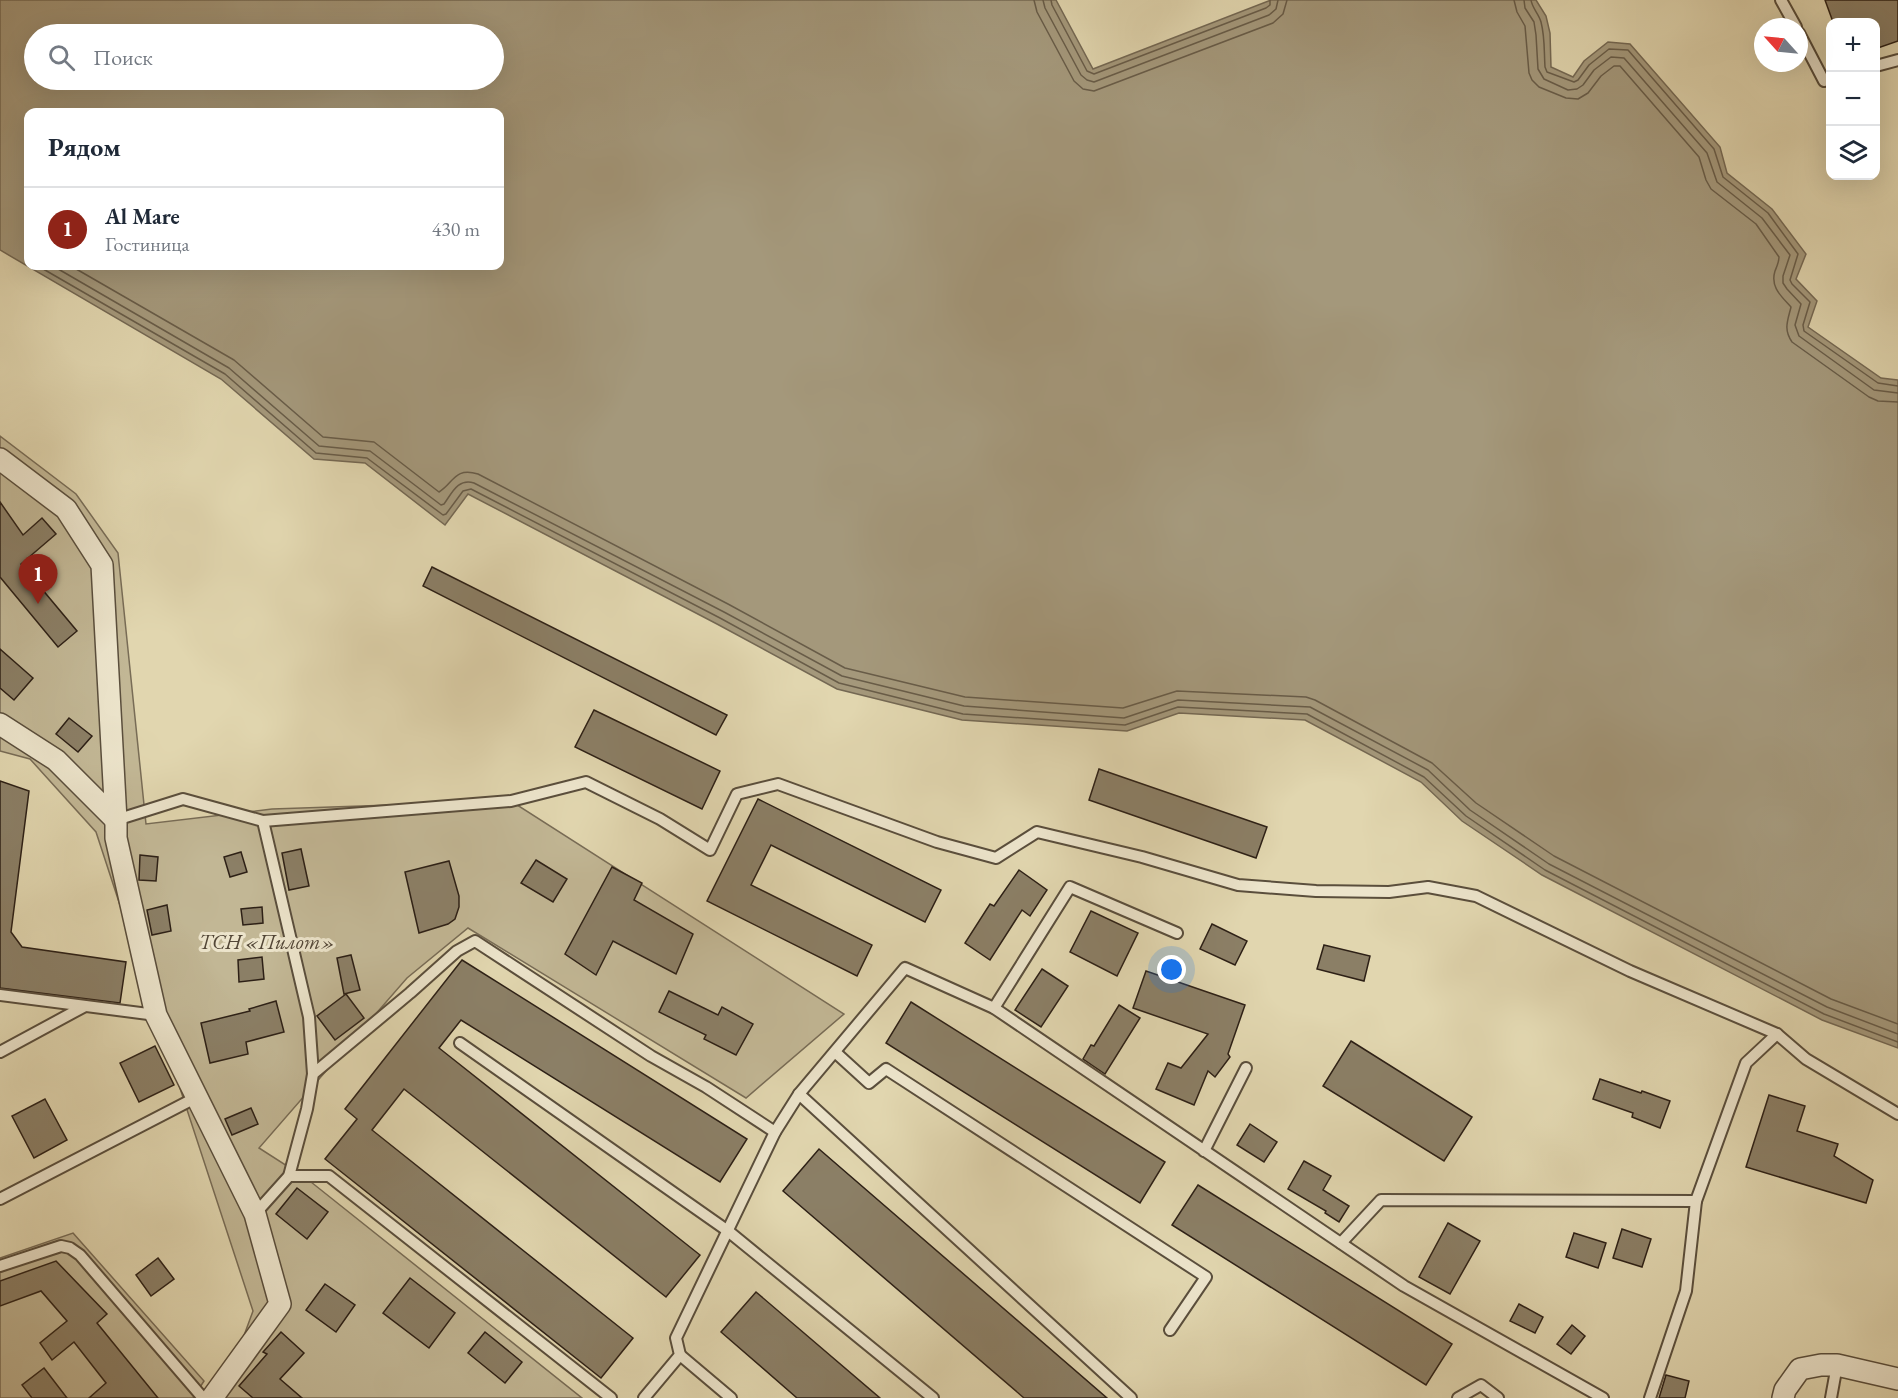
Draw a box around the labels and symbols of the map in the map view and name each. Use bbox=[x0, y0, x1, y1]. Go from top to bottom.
north arrow bbox=[1754, 18, 1808, 72]
pin: 1 bbox=[18, 554, 57, 604]
park label: ТСН «Пилот» bbox=[199, 928, 335, 955]
your location bbox=[1157, 955, 1186, 984]

